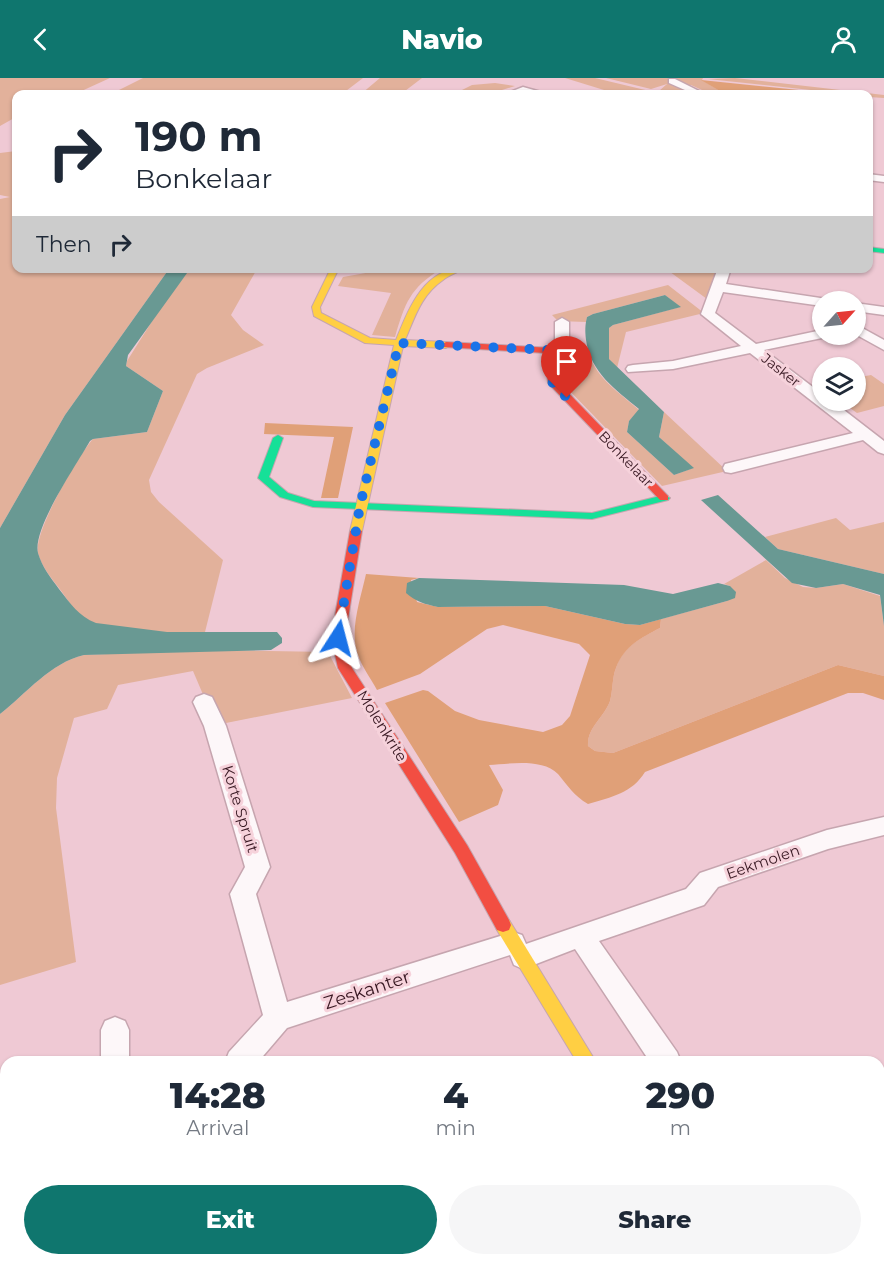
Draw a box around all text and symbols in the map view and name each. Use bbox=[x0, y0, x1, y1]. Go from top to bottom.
icon: back bbox=[24, 23, 57, 56]
text: Navio bbox=[401, 23, 483, 56]
icon: person bbox=[827, 23, 860, 56]
text: 190 m bbox=[135, 110, 263, 162]
icon: right bbox=[36, 114, 114, 192]
text: Bonkelaar bbox=[135, 162, 272, 195]
icon: right bbox=[104, 228, 137, 261]
text: Then bbox=[36, 231, 92, 258]
north arrow bbox=[812, 291, 866, 345]
map controls bbox=[812, 291, 866, 411]
pin bbox=[541, 336, 592, 398]
icon: arrive bbox=[550, 345, 583, 378]
street label: Jasker bbox=[757, 349, 804, 391]
button: layers bbox=[812, 357, 866, 411]
street label: Bonkelaar bbox=[595, 427, 657, 491]
position arrow bbox=[306, 606, 370, 670]
street label: Molenkrite bbox=[353, 687, 412, 765]
street label: Korte Spruit bbox=[218, 763, 263, 855]
street label: Eekmolen bbox=[724, 840, 802, 883]
street label: Zeskanter bbox=[321, 966, 413, 1014]
text: 14:28 bbox=[170, 1073, 266, 1117]
text: 4 bbox=[443, 1073, 468, 1117]
text: 290 bbox=[646, 1073, 715, 1117]
text: Arrival bbox=[186, 1116, 249, 1140]
text: min bbox=[436, 1116, 476, 1140]
text: m bbox=[670, 1116, 691, 1140]
button: Exit bbox=[24, 1185, 437, 1254]
button: Share bbox=[449, 1185, 861, 1254]

